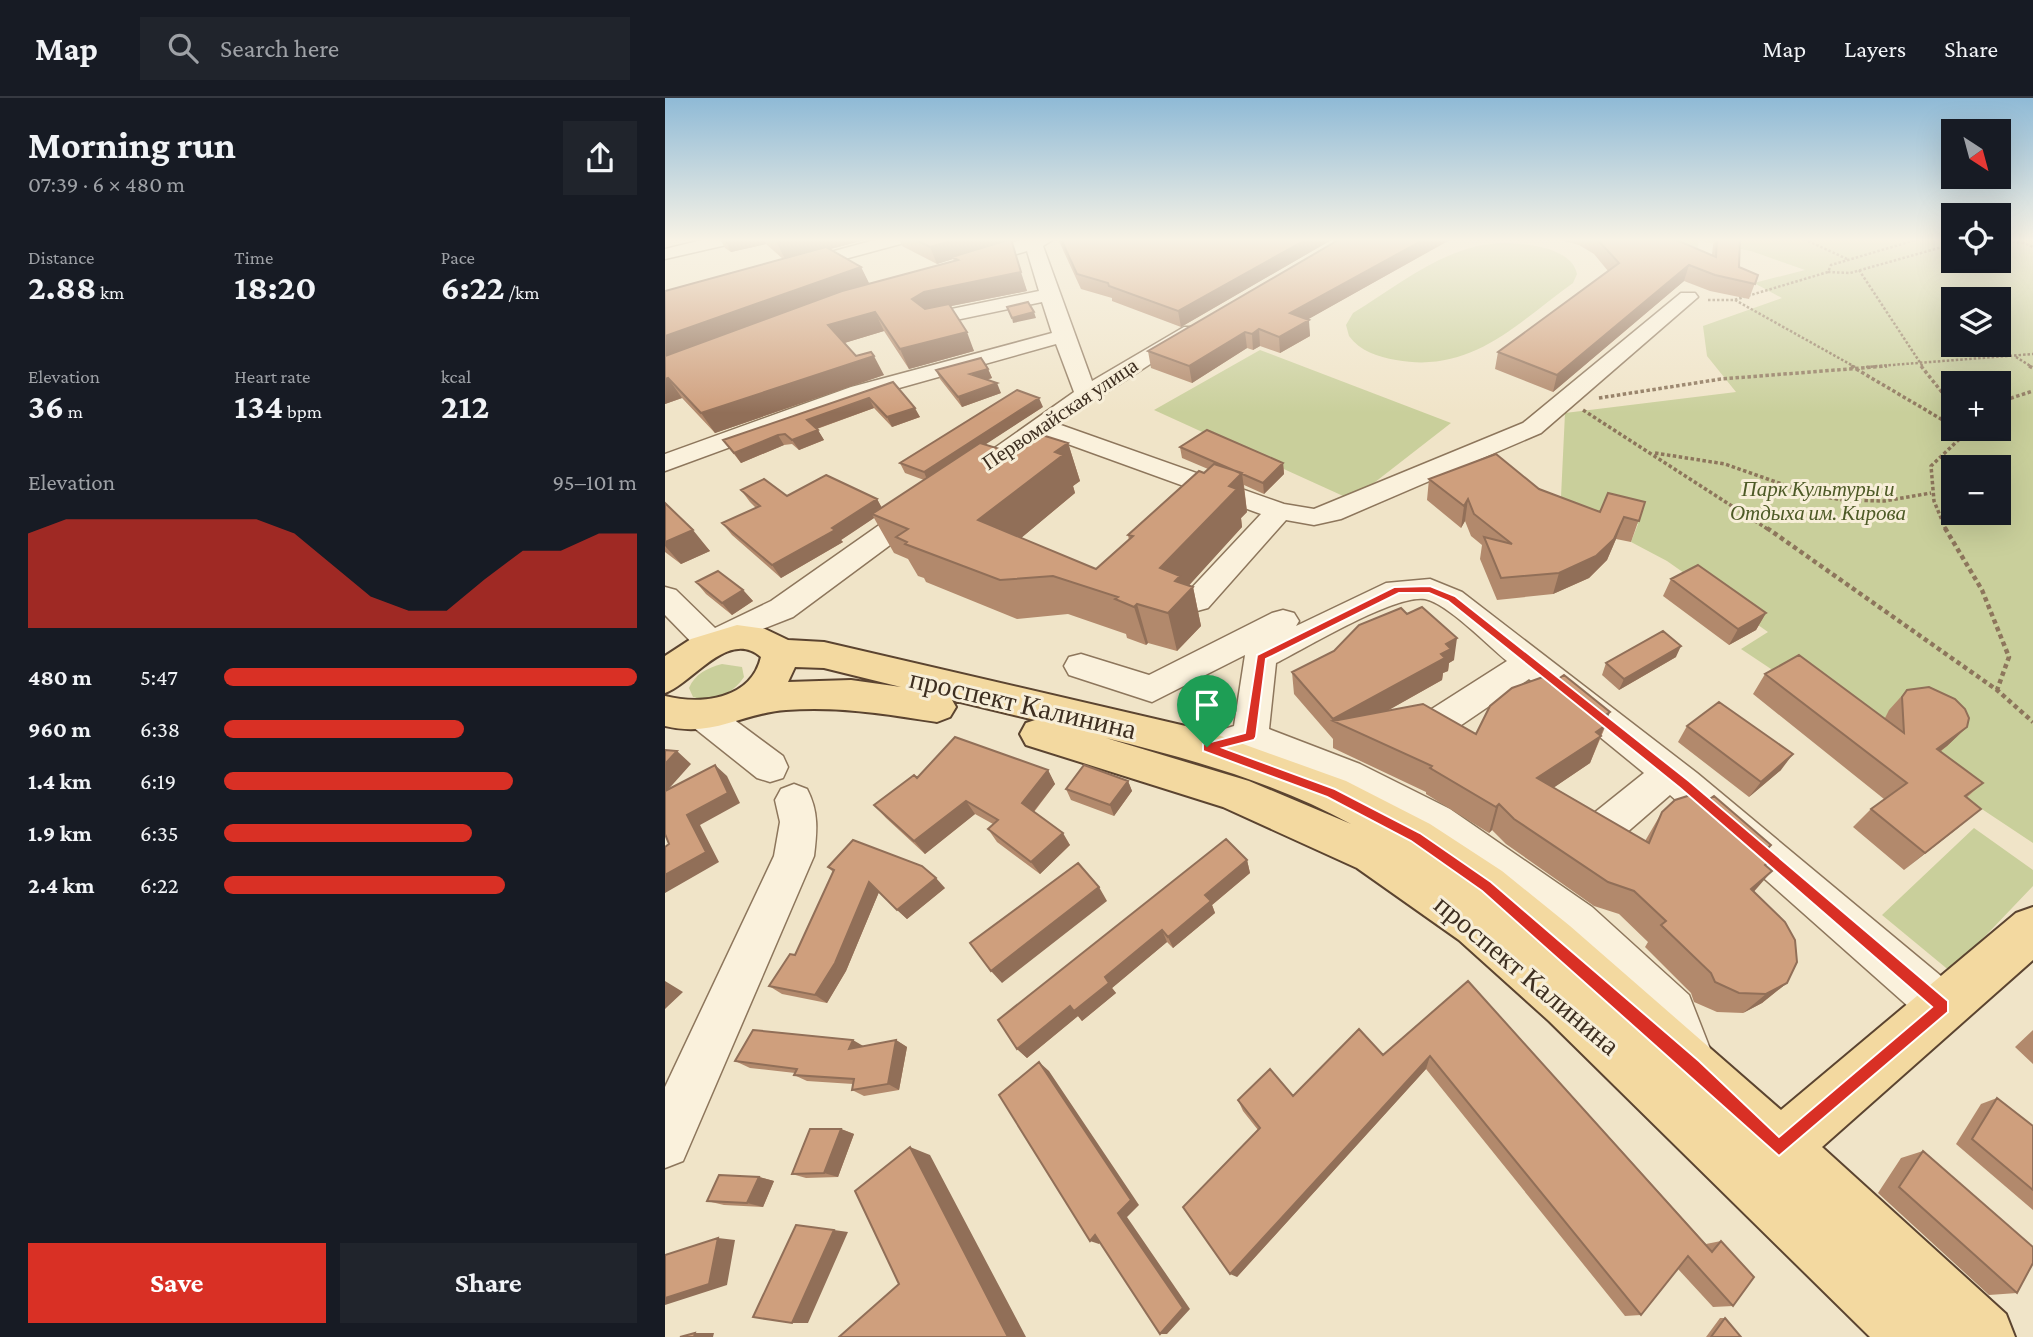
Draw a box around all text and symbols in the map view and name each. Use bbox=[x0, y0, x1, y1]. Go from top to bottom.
search box bbox=[140, 17, 630, 80]
icon: search bbox=[164, 29, 202, 67]
text: Map bbox=[35, 30, 98, 67]
text: Search here bbox=[220, 34, 339, 63]
text: Map bbox=[1762, 35, 1806, 62]
text: Layers bbox=[1844, 35, 1906, 62]
text: Share bbox=[1944, 35, 1998, 62]
north arrow bbox=[1941, 119, 2011, 189]
map controls bbox=[1941, 119, 2011, 525]
button: share bbox=[563, 121, 637, 195]
text: Morning run bbox=[28, 124, 236, 166]
text: 07:39 · 6 × 480 m bbox=[28, 171, 185, 197]
button: locate bbox=[1941, 203, 2011, 273]
text: Distance bbox=[28, 247, 94, 268]
text: Time bbox=[234, 247, 273, 268]
text: Pace bbox=[441, 247, 475, 268]
text: 2.88 bbox=[28, 268, 96, 307]
text: 18:20 bbox=[234, 268, 317, 307]
text: 6:22 bbox=[441, 268, 505, 307]
text: km bbox=[96, 282, 124, 303]
text: /km bbox=[505, 282, 539, 303]
button: layers bbox=[1941, 287, 2011, 357]
street label: Первомайская улица bbox=[978, 353, 1143, 475]
text: Elevation bbox=[28, 366, 100, 387]
text: Heart rate bbox=[234, 366, 310, 387]
text: kcal bbox=[441, 366, 471, 387]
button: + bbox=[1941, 371, 2011, 441]
text: 36 bbox=[28, 387, 64, 426]
text: 134 bbox=[234, 387, 283, 426]
text: 212 bbox=[441, 387, 489, 426]
text: m bbox=[64, 401, 83, 422]
text: bpm bbox=[283, 401, 322, 422]
button: − bbox=[1941, 455, 2011, 525]
text: Elevation bbox=[28, 469, 115, 495]
text: 95–101 m bbox=[552, 469, 637, 495]
park label: Парк Культуры и Отдыха им. Кирова bbox=[1730, 477, 1906, 525]
street label: проспект Калинина bbox=[907, 663, 1140, 745]
text: 480 m bbox=[28, 664, 92, 690]
text: 5:47 bbox=[140, 664, 178, 690]
pin bbox=[1177, 675, 1237, 747]
icon: arrive bbox=[1188, 686, 1226, 724]
text: 960 m bbox=[28, 716, 91, 742]
text: 6:38 bbox=[140, 716, 180, 742]
text: 1.4 km bbox=[28, 768, 91, 794]
text: 6:19 bbox=[140, 768, 176, 794]
text: 1.9 km bbox=[28, 820, 92, 846]
text: 6:35 bbox=[140, 820, 179, 846]
text: 2.4 km bbox=[28, 872, 95, 898]
text: 6:22 bbox=[140, 872, 179, 898]
street label: проспект Калинина bbox=[1428, 889, 1626, 1062]
button: Save bbox=[28, 1243, 326, 1323]
button: Share bbox=[340, 1243, 637, 1323]

